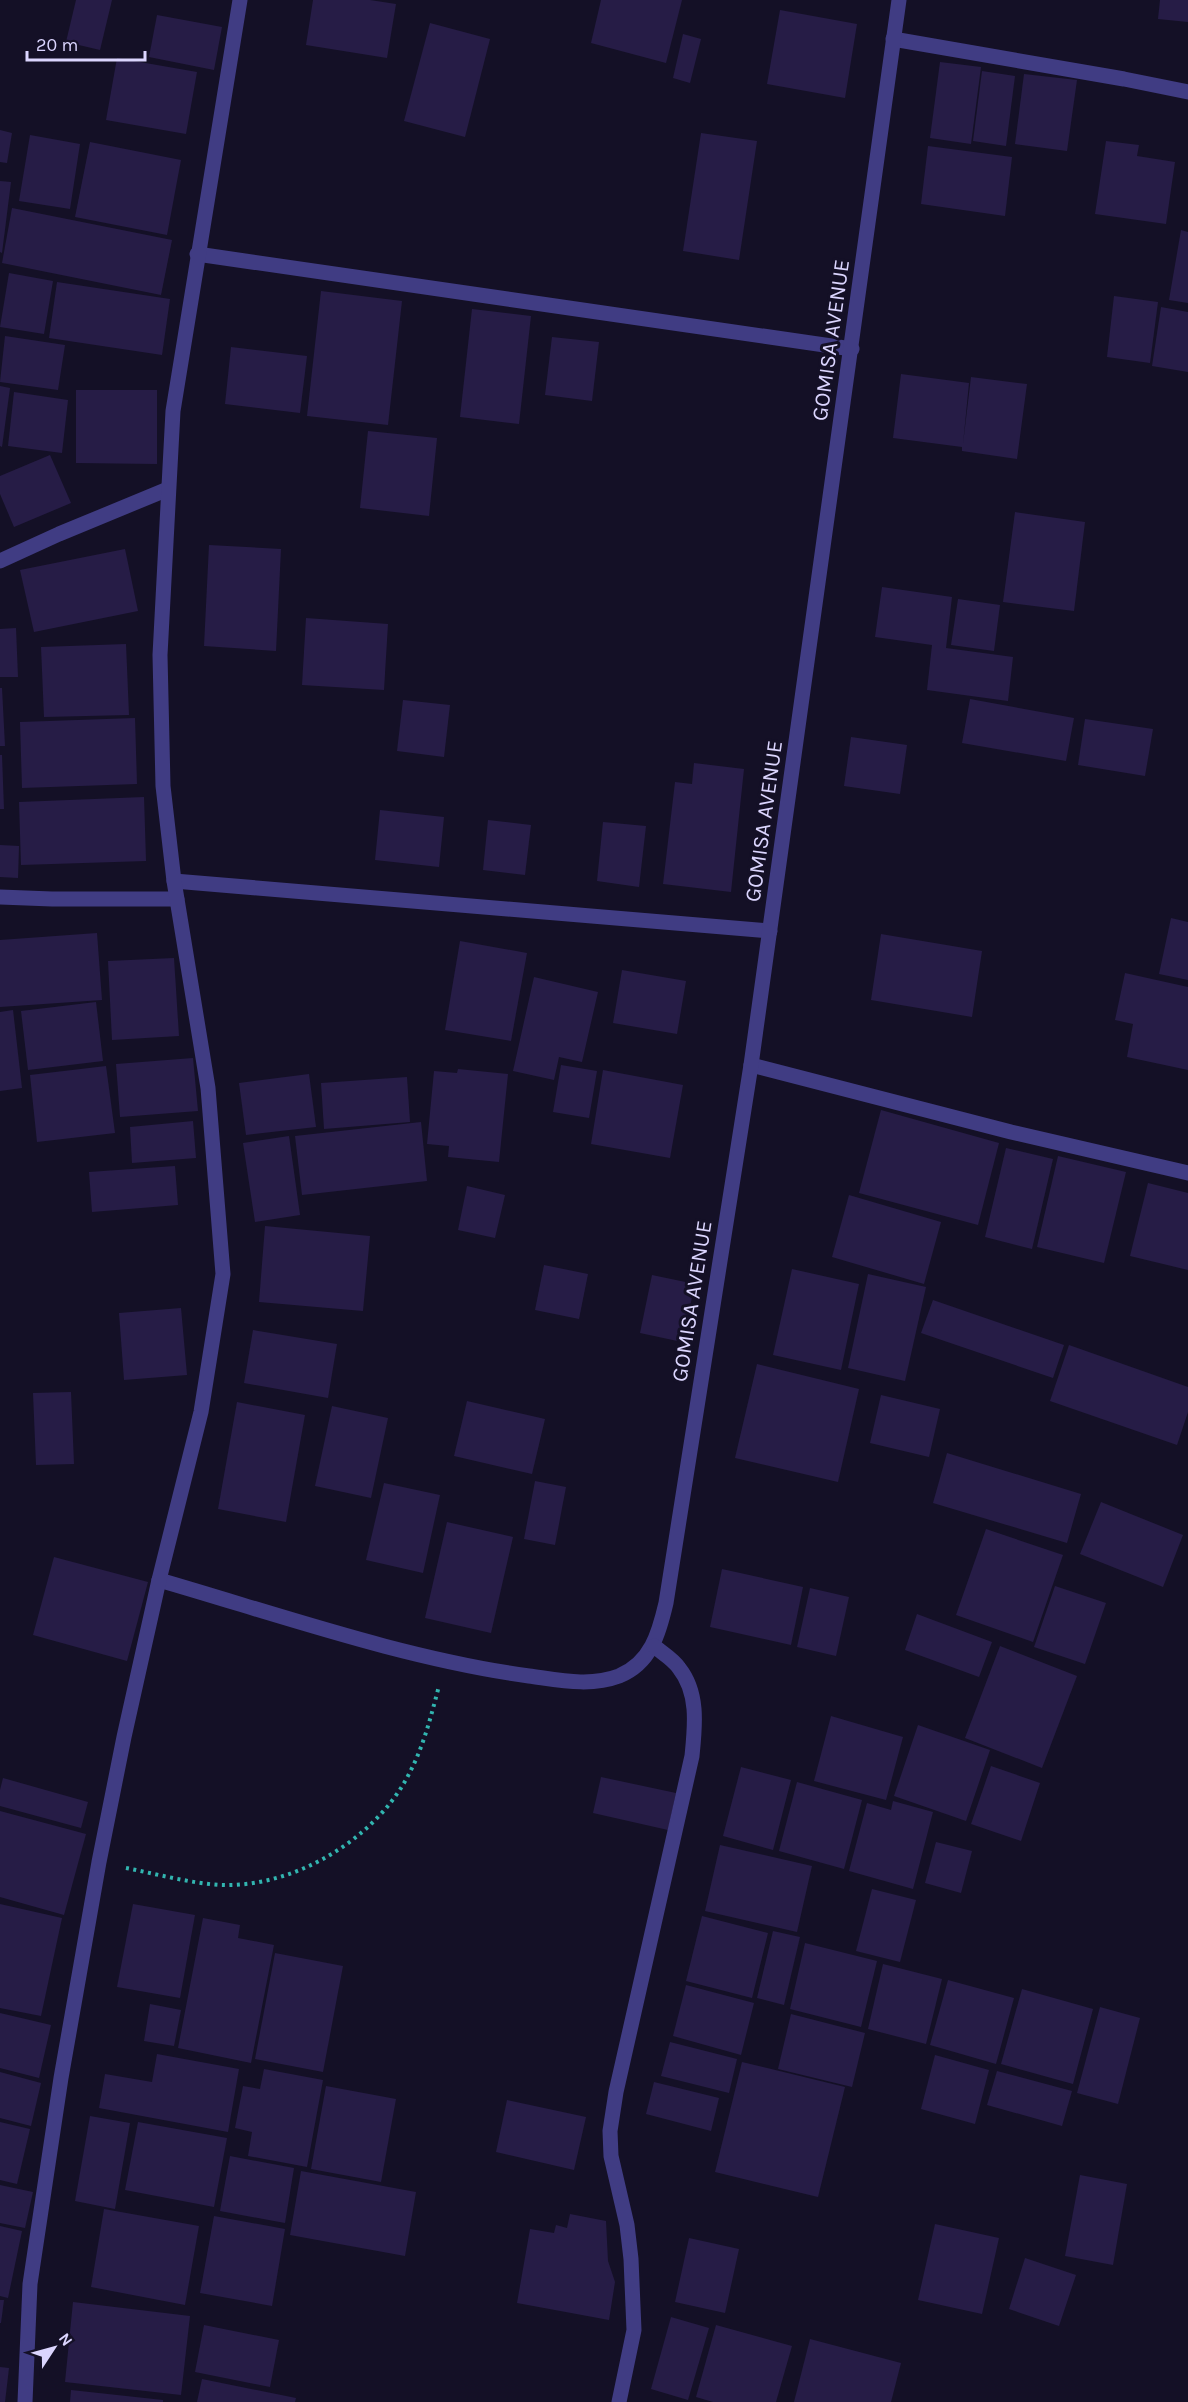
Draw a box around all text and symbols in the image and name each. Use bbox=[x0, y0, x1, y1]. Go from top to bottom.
scale bar bbox=[27, 24, 146, 62]
text: 20 m bbox=[36, 34, 78, 56]
street label: GOMISA AVENUE bbox=[807, 258, 855, 423]
street label: GOMISA AVENUE bbox=[740, 739, 788, 904]
street label: GOMISA AVENUE bbox=[666, 1219, 718, 1384]
north arrow bbox=[24, 2318, 84, 2378]
text: N bbox=[55, 2329, 77, 2350]

